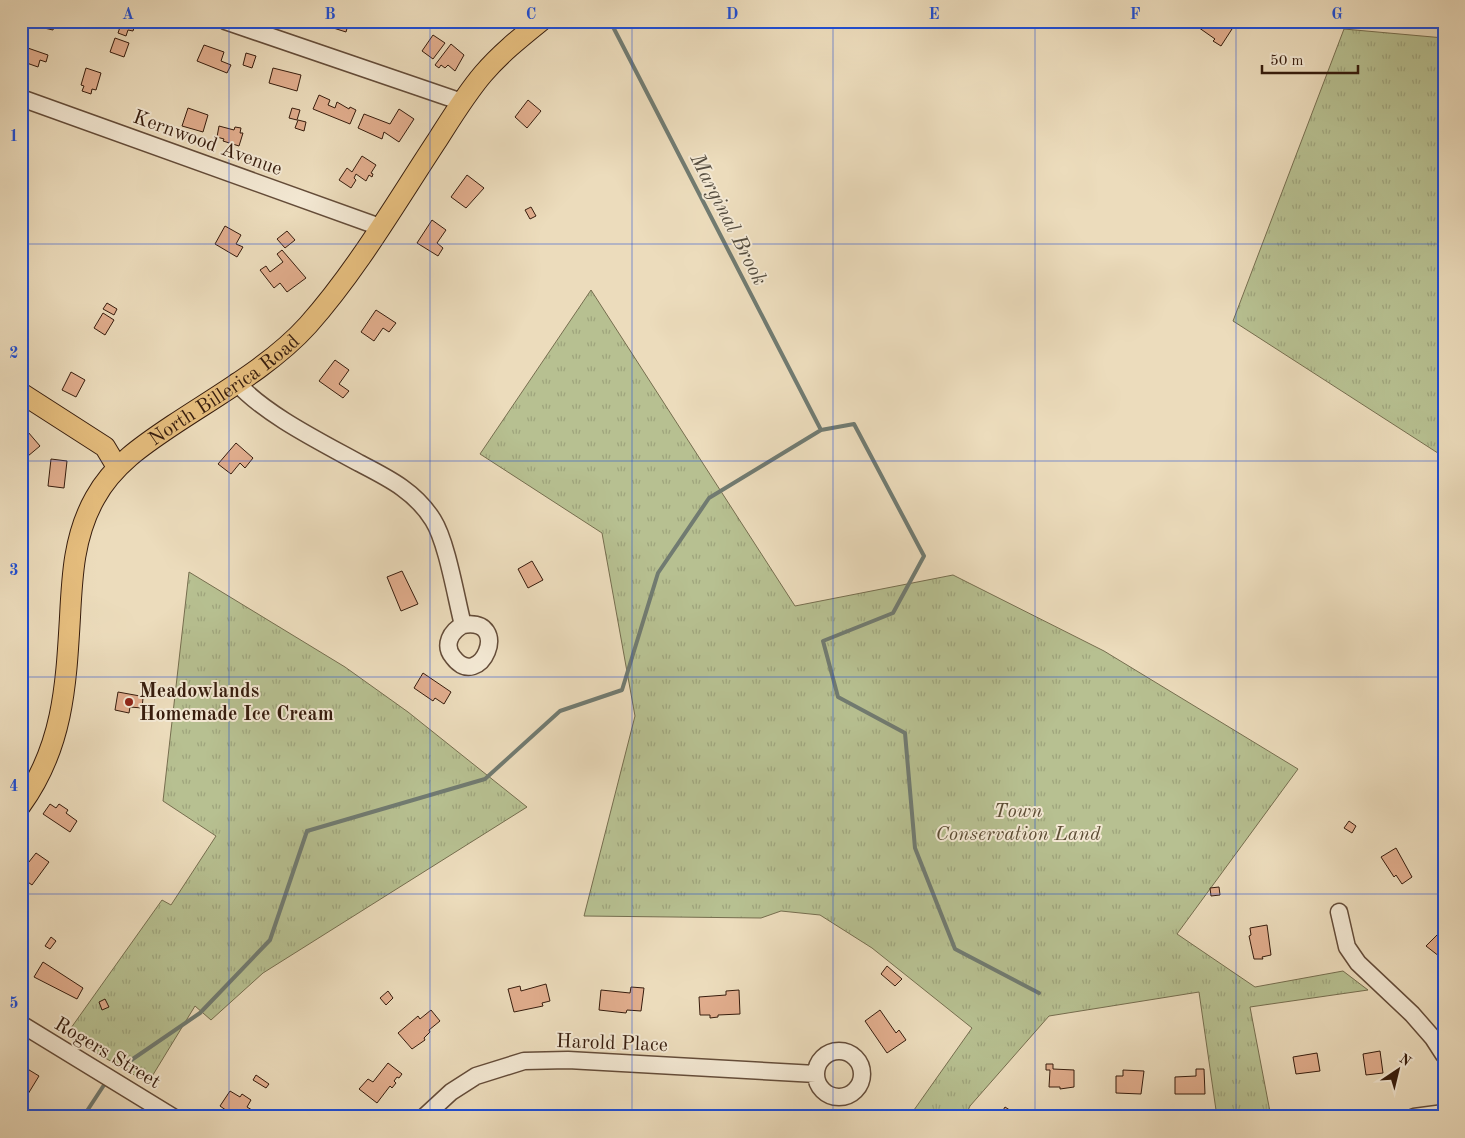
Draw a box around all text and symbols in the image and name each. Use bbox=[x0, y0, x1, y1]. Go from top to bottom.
text: A bbox=[122, 7, 134, 23]
text: B bbox=[324, 7, 336, 23]
text: C bbox=[526, 7, 536, 23]
text: D bbox=[726, 7, 738, 23]
text: E bbox=[928, 7, 940, 23]
text: F bbox=[1130, 7, 1141, 23]
text: G bbox=[1331, 7, 1343, 23]
scale bar bbox=[1262, 42, 1359, 74]
text: 50 m bbox=[1270, 54, 1304, 69]
street label: Kernwood Avenue bbox=[130, 108, 285, 180]
text: 1 bbox=[9, 129, 19, 145]
water label: Marginal Brook bbox=[685, 150, 770, 289]
street label: North Billerica Road bbox=[146, 332, 304, 450]
text: 2 bbox=[9, 346, 19, 362]
text: 3 bbox=[9, 563, 19, 579]
place label: Meadowlands Homemade Ice Cream bbox=[139, 682, 334, 725]
marker: Meadowlands Homemade Ice Cream bbox=[123, 696, 135, 708]
text: 4 bbox=[9, 779, 19, 795]
park label: Town Conservation Land bbox=[935, 802, 1101, 845]
text: 5 bbox=[9, 996, 19, 1012]
street label: Rogers Street bbox=[51, 1014, 163, 1093]
street label: Harold Place bbox=[556, 1032, 668, 1056]
north arrow bbox=[1372, 1046, 1422, 1096]
text: N bbox=[1396, 1051, 1414, 1069]

